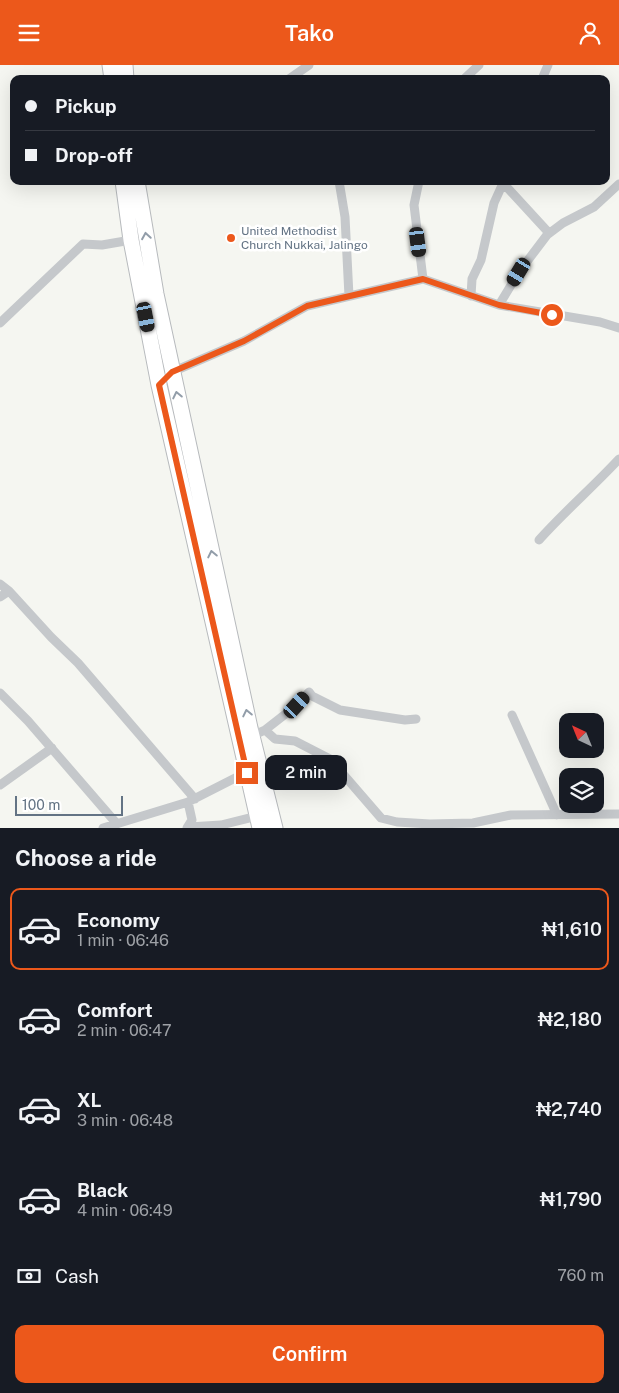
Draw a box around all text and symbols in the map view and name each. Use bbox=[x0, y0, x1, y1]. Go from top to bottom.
icon: menu bbox=[15, 19, 43, 47]
icon: person bbox=[576, 19, 604, 47]
text: Tako bbox=[285, 20, 334, 46]
text: Pickup bbox=[55, 95, 117, 117]
text: Drop-off bbox=[55, 144, 132, 166]
place label: United Methodist Church Nukkai, Jalingo bbox=[241, 224, 368, 252]
car bbox=[408, 226, 427, 258]
one-way arrow bbox=[141, 231, 151, 240]
marker: United Methodist Church Nukkai, Jalingo bbox=[225, 232, 237, 244]
car bbox=[504, 255, 533, 289]
car bbox=[135, 301, 156, 333]
route start bbox=[541, 304, 563, 326]
one-way arrow bbox=[172, 391, 183, 400]
one-way arrow bbox=[207, 549, 218, 558]
car bbox=[281, 689, 312, 721]
one-way arrow bbox=[242, 708, 253, 717]
north arrow bbox=[559, 713, 604, 757]
map controls bbox=[559, 713, 604, 813]
callout: 2 min bbox=[264, 755, 347, 791]
route end bbox=[236, 762, 258, 784]
text: 2 min bbox=[285, 763, 327, 782]
button: layers bbox=[559, 768, 604, 813]
scale bar bbox=[15, 793, 122, 816]
text: 100 m bbox=[22, 797, 60, 813]
text: Choose a ride bbox=[15, 845, 157, 871]
icon: car bbox=[17, 907, 62, 952]
text: Economy bbox=[77, 909, 160, 931]
text: ₦1,610 bbox=[542, 918, 602, 940]
text: 1 min · 06:46 bbox=[77, 931, 169, 950]
icon: car bbox=[17, 997, 62, 1042]
text: Comfort bbox=[77, 999, 153, 1021]
text: ₦2,180 bbox=[538, 1008, 602, 1030]
text: 2 min · 06:47 bbox=[77, 1021, 172, 1040]
icon: car bbox=[17, 1087, 62, 1132]
text: XL bbox=[77, 1089, 102, 1111]
text: ₦2,740 bbox=[536, 1098, 602, 1120]
text: 3 min · 06:48 bbox=[77, 1111, 173, 1130]
icon: car bbox=[17, 1177, 62, 1222]
text: Black bbox=[77, 1179, 128, 1201]
text: ₦1,790 bbox=[540, 1188, 602, 1210]
text: 4 min · 06:49 bbox=[77, 1201, 173, 1220]
icon: cash bbox=[15, 1262, 43, 1290]
text: Cash bbox=[55, 1265, 99, 1287]
text: 760 m bbox=[557, 1266, 604, 1285]
button: Confirm bbox=[15, 1325, 604, 1383]

